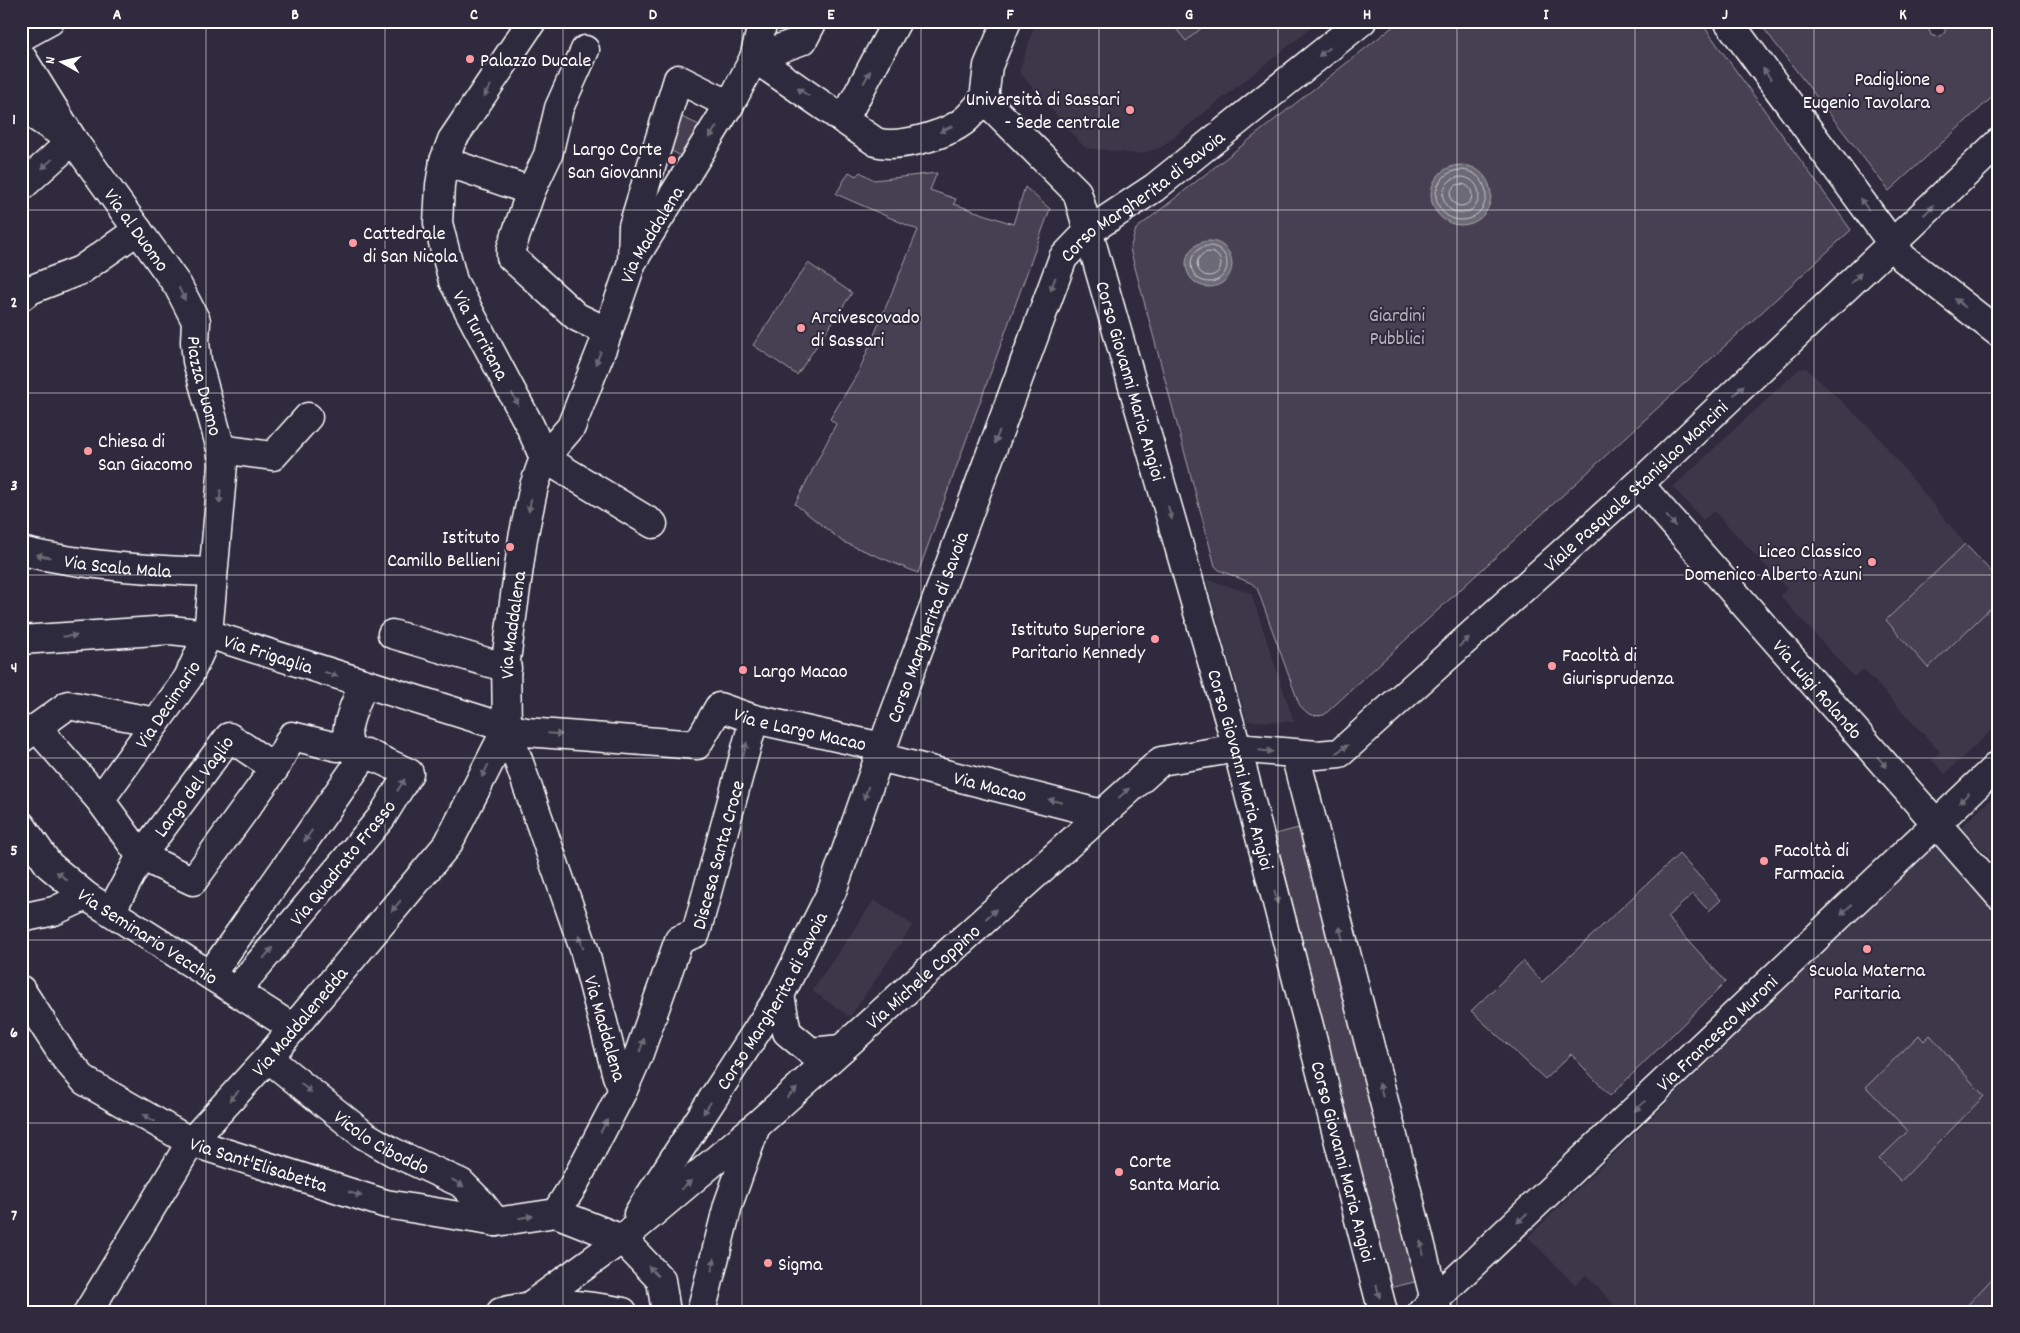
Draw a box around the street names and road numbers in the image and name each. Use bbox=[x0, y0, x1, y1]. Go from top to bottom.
street label: Corso Margherita di Savoia bbox=[1055, 125, 1233, 270]
street label: Via Maddalena bbox=[615, 181, 693, 287]
street label: Via al Duomo bbox=[95, 184, 175, 279]
street label: Corso Giovanni Maria Angioi bbox=[1086, 278, 1171, 485]
street label: Via Turritana bbox=[444, 286, 514, 386]
street label: Piazza Duomo bbox=[178, 335, 228, 440]
street label: Viale Pasquale Stanislao Mancini bbox=[1539, 395, 1736, 580]
street label: Corso Margherita di Savoia bbox=[881, 528, 978, 727]
street label: Via Scala Mala bbox=[62, 549, 173, 587]
street label: Via Maddalena bbox=[495, 569, 535, 679]
street label: Via Frigaglia bbox=[220, 629, 316, 683]
street label: Via Luigi Rolando bbox=[1764, 634, 1868, 747]
street label: Via Decimario bbox=[130, 656, 209, 755]
street label: Corso Giovanni Maria Angioi bbox=[1198, 667, 1279, 874]
street label: Via e Largo Macao bbox=[729, 702, 869, 760]
street label: Largo del Vaglio bbox=[148, 731, 242, 844]
street label: Via Macao bbox=[950, 766, 1029, 811]
street label: Discesa Santa Croce bbox=[687, 777, 754, 933]
street label: Via Quadrato Frasso bbox=[285, 795, 404, 933]
street label: Via Seminario Vecchio bbox=[70, 883, 223, 994]
street label: Corso Margherita di Savoia bbox=[711, 907, 837, 1097]
street label: Via Michele Coppino bbox=[861, 919, 988, 1037]
street label: Via Maddalenedda bbox=[246, 961, 356, 1084]
street label: Via Francesco Muroni bbox=[1651, 970, 1786, 1099]
street label: Via Maddalena bbox=[575, 973, 632, 1086]
street label: Corso Giovanni Maria Angioi bbox=[1302, 1058, 1381, 1266]
street label: Vicolo Ciboddo bbox=[326, 1105, 433, 1184]
street label: Via Sant'Elisabetta bbox=[186, 1131, 331, 1202]

